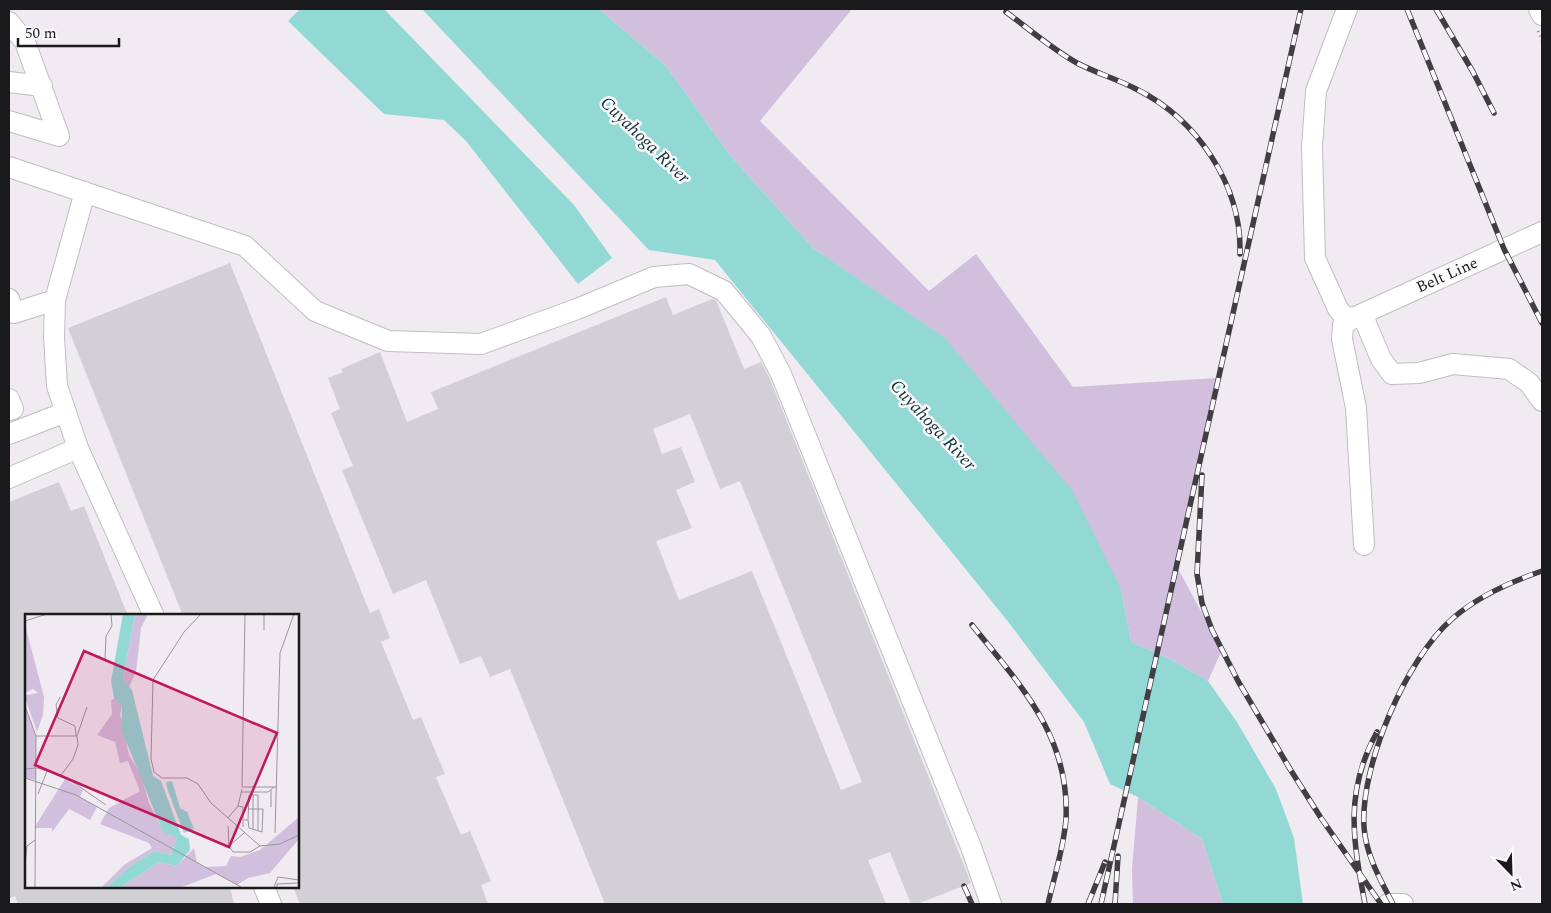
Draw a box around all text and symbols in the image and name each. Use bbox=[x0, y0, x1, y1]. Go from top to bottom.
scale bar bbox=[18, 15, 119, 47]
text: 50 m bbox=[25, 22, 57, 45]
water label: Cuyahoga River bbox=[594, 90, 697, 191]
street label: Belt Line bbox=[1412, 251, 1482, 299]
water label: Cuyahoga River bbox=[884, 373, 983, 477]
inset map bbox=[25, 614, 299, 888]
north arrow bbox=[1486, 848, 1536, 898]
text: N bbox=[1507, 873, 1525, 896]

